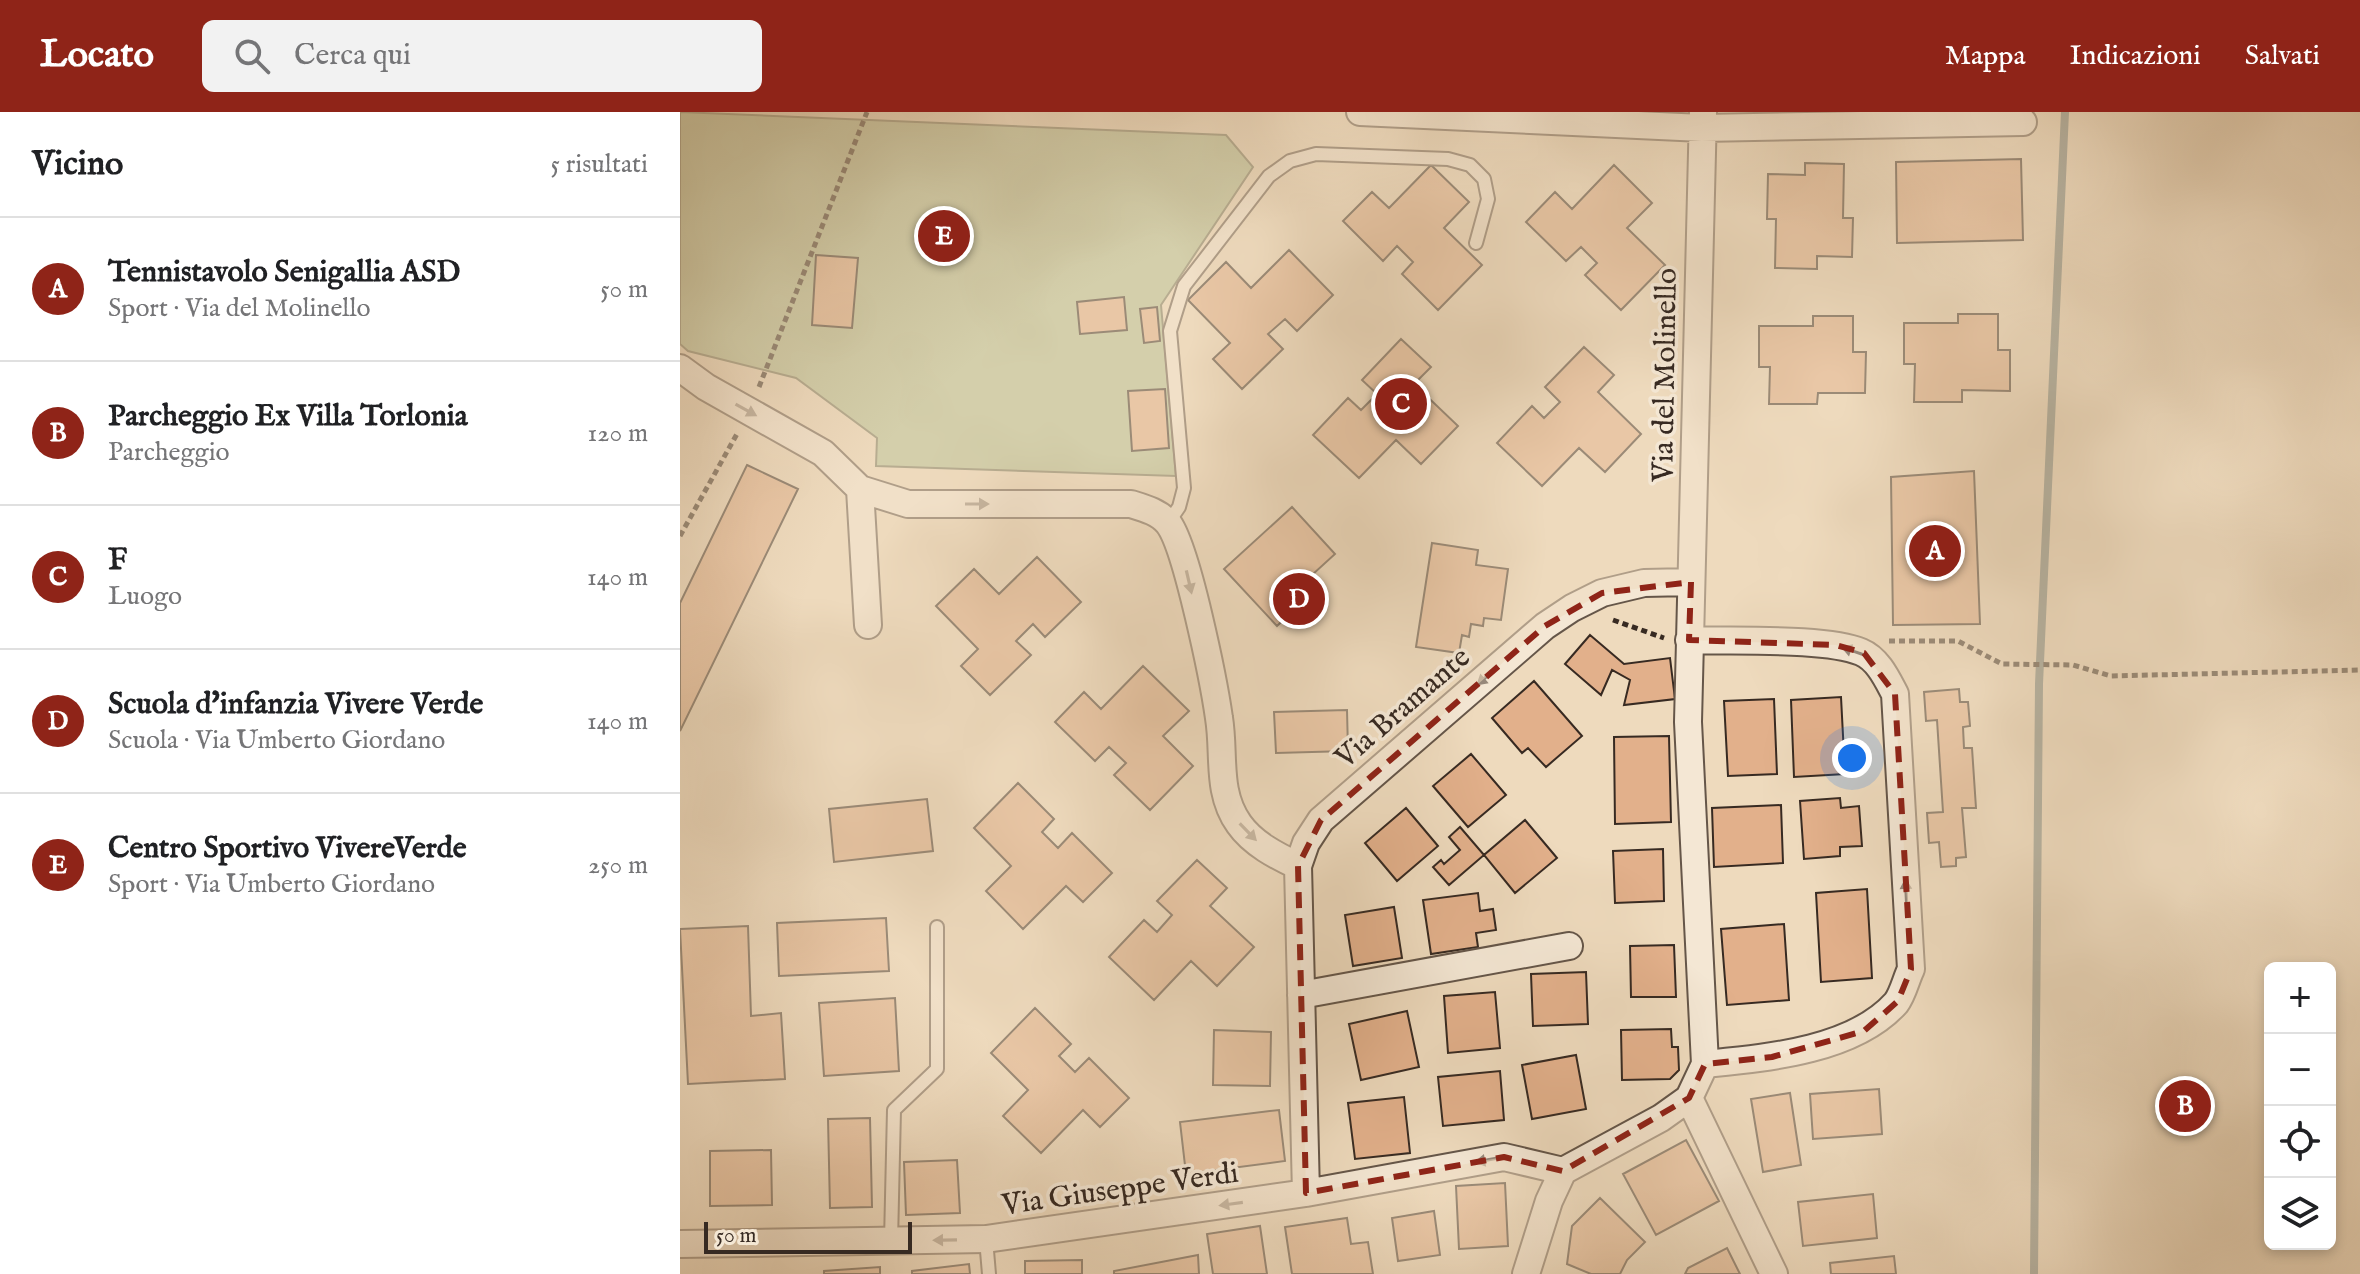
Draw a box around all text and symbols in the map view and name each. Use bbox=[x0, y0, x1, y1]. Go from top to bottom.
search box bbox=[202, 20, 762, 92]
text: Locato bbox=[40, 32, 154, 80]
icon: search bbox=[230, 34, 274, 78]
text: Cerca qui bbox=[294, 37, 411, 75]
text: Mappa bbox=[1945, 39, 2026, 74]
text: Indicazioni bbox=[2070, 39, 2201, 74]
text: Salvati bbox=[2245, 39, 2320, 74]
text: Vicino bbox=[32, 143, 123, 186]
text: 5 risultati bbox=[551, 148, 648, 181]
pin: E bbox=[918, 206, 970, 266]
text: Tennistavolo Senigallia ASD bbox=[108, 254, 460, 292]
street label: Via del Molinello bbox=[1645, 268, 1687, 483]
text: A bbox=[49, 273, 67, 306]
text: 50 m bbox=[600, 273, 648, 306]
text: Sport · Via del Molinello bbox=[108, 292, 370, 325]
pin: C bbox=[1375, 374, 1427, 434]
text: Parcheggio Ex Villa Torlonia bbox=[108, 398, 468, 436]
one-way arrow bbox=[735, 403, 757, 417]
text: B bbox=[49, 417, 67, 450]
text: 120 m bbox=[588, 417, 648, 450]
text: Parcheggio bbox=[108, 436, 230, 469]
one-way arrow bbox=[965, 498, 990, 510]
pin: A bbox=[1909, 521, 1961, 581]
text: F bbox=[108, 542, 127, 580]
text: C bbox=[49, 561, 67, 594]
text: 140 m bbox=[587, 561, 648, 594]
pin: D bbox=[1273, 569, 1325, 629]
one-way arrow bbox=[1183, 570, 1196, 595]
text: Luogo bbox=[108, 580, 182, 613]
street label: Via Bramante bbox=[1327, 639, 1479, 778]
one-way arrow bbox=[1841, 644, 1865, 656]
one-way arrow bbox=[1476, 668, 1496, 685]
text: Scuola d'infanzia Vivere Verde bbox=[108, 686, 483, 724]
text: D bbox=[48, 705, 68, 738]
text: 140 m bbox=[587, 705, 648, 738]
text: Scuola · Via Umberto Giordano bbox=[108, 724, 445, 757]
your location bbox=[1832, 738, 1872, 778]
one-way arrow bbox=[1238, 822, 1256, 841]
text: Centro Sportivo VivereVerde bbox=[108, 830, 467, 868]
text: E bbox=[49, 849, 67, 882]
text: 250 m bbox=[588, 849, 648, 882]
text: Sport · Via Umberto Giordano bbox=[108, 868, 435, 901]
one-way arrow bbox=[1899, 878, 1912, 903]
map controls bbox=[2264, 962, 2336, 1250]
button: + bbox=[2264, 962, 2336, 1034]
button: − bbox=[2264, 1034, 2336, 1106]
pin: B bbox=[2159, 1076, 2211, 1136]
button: locate bbox=[2264, 1106, 2336, 1178]
street label: Via Giuseppe Verdi bbox=[999, 1155, 1241, 1226]
one-way arrow bbox=[1474, 1155, 1499, 1167]
button: layers bbox=[2264, 1178, 2336, 1250]
one-way arrow bbox=[1218, 1198, 1243, 1211]
scale bar bbox=[704, 1218, 912, 1254]
text: 50 m bbox=[716, 1222, 757, 1250]
one-way arrow bbox=[932, 1234, 957, 1247]

